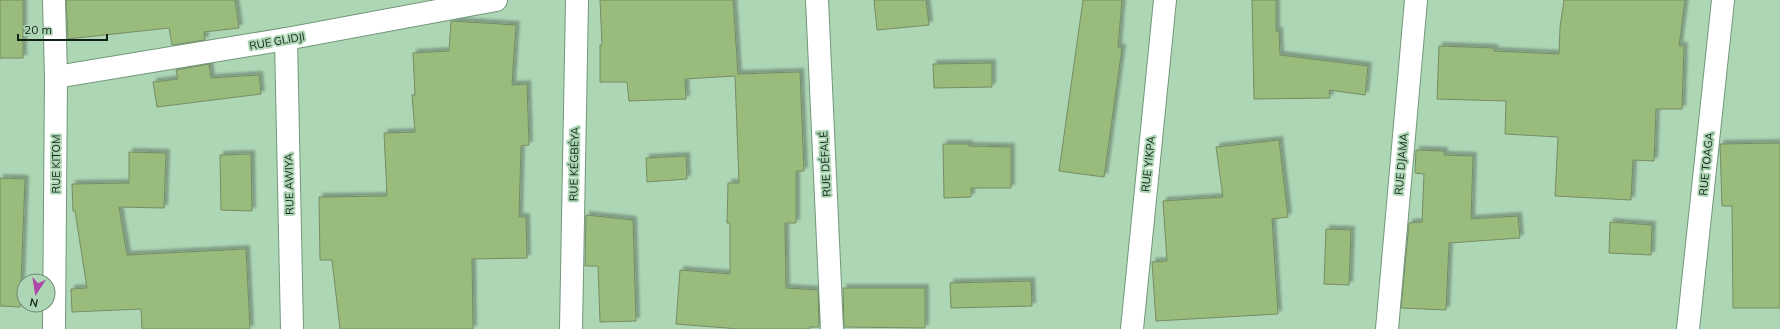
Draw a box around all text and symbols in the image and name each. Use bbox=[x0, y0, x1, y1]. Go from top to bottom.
scale bar bbox=[18, 16, 107, 42]
text: 20 m bbox=[24, 22, 52, 37]
street label: RUE GLIDJI bbox=[248, 29, 306, 53]
street label: RUE KÉGBÉYA bbox=[566, 127, 582, 201]
street label: RUE DÉFALÉ bbox=[816, 131, 834, 197]
street label: RUE DJAMA bbox=[1391, 132, 1411, 196]
street label: RUE TOAGA bbox=[1696, 132, 1716, 196]
street label: RUE KITOM bbox=[49, 135, 63, 193]
street label: RUE YIKPA bbox=[1138, 135, 1158, 193]
street label: RUE AWIYA bbox=[281, 153, 297, 215]
north arrow bbox=[16, 273, 56, 313]
text: N bbox=[28, 295, 39, 310]

